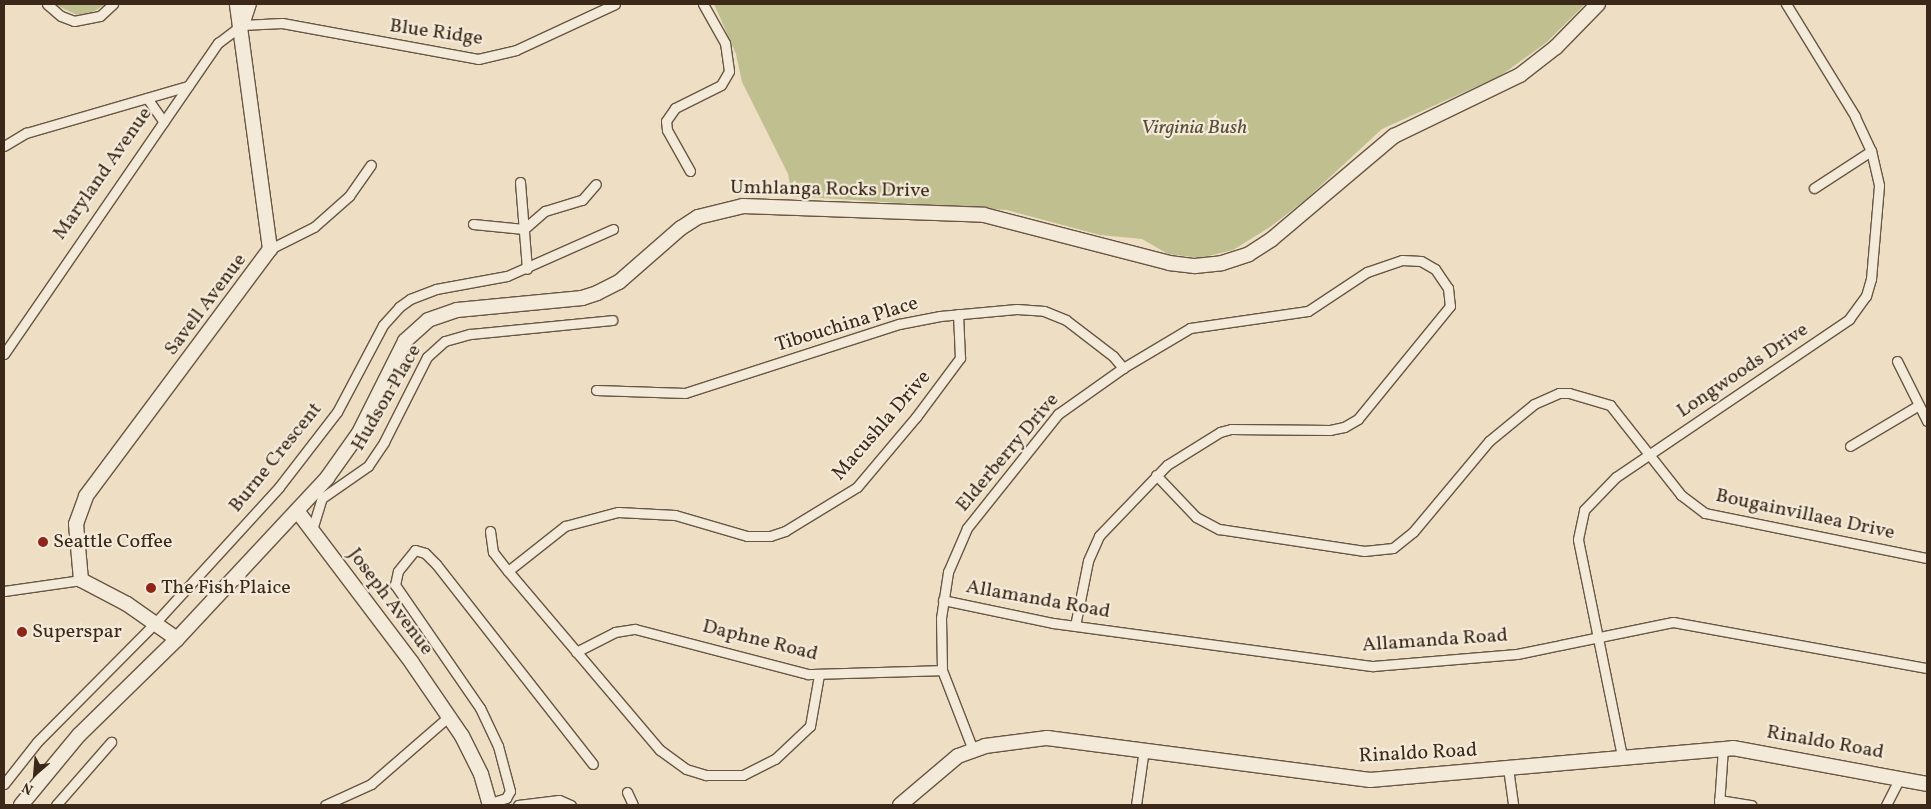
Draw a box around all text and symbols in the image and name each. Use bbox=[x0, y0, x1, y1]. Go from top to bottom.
street label: Blue Ridge bbox=[388, 15, 484, 51]
street label: Maryland Avenue bbox=[48, 103, 158, 245]
park label: Virginia Bush bbox=[1141, 116, 1247, 140]
street label: Umhlanga Rocks Drive bbox=[730, 176, 930, 204]
street label: Savell Avenue bbox=[160, 249, 252, 361]
street label: Tibouchina Place bbox=[773, 292, 921, 358]
street label: Longwoods Drive bbox=[1673, 318, 1813, 424]
street label: Hudson Place bbox=[347, 341, 427, 455]
street label: Macushla Drive bbox=[828, 366, 936, 486]
street label: Elderberry Drive bbox=[951, 389, 1065, 517]
street label: Burne Crescent bbox=[224, 398, 328, 518]
street label: Bougainvillaea Drive bbox=[1713, 484, 1897, 546]
place label: Seattle Coffee bbox=[53, 530, 172, 554]
marker: Seattle Coffee bbox=[37, 536, 49, 548]
street label: Joseph Avenue bbox=[342, 544, 438, 660]
place label: The Fish Plaice bbox=[161, 576, 291, 600]
street label: Allamanda Road bbox=[964, 576, 1112, 624]
marker: The Fish Plaice bbox=[145, 582, 157, 594]
street label: Daphne Road bbox=[700, 615, 820, 667]
place label: Superspar bbox=[32, 620, 122, 644]
street label: Allamanda Road bbox=[1361, 624, 1509, 658]
marker: Superspar bbox=[16, 626, 28, 638]
street label: Rinaldo Road bbox=[1764, 721, 1886, 765]
street label: Rinaldo Road bbox=[1358, 739, 1478, 769]
north arrow bbox=[10, 749, 60, 799]
text: N bbox=[19, 777, 37, 799]

